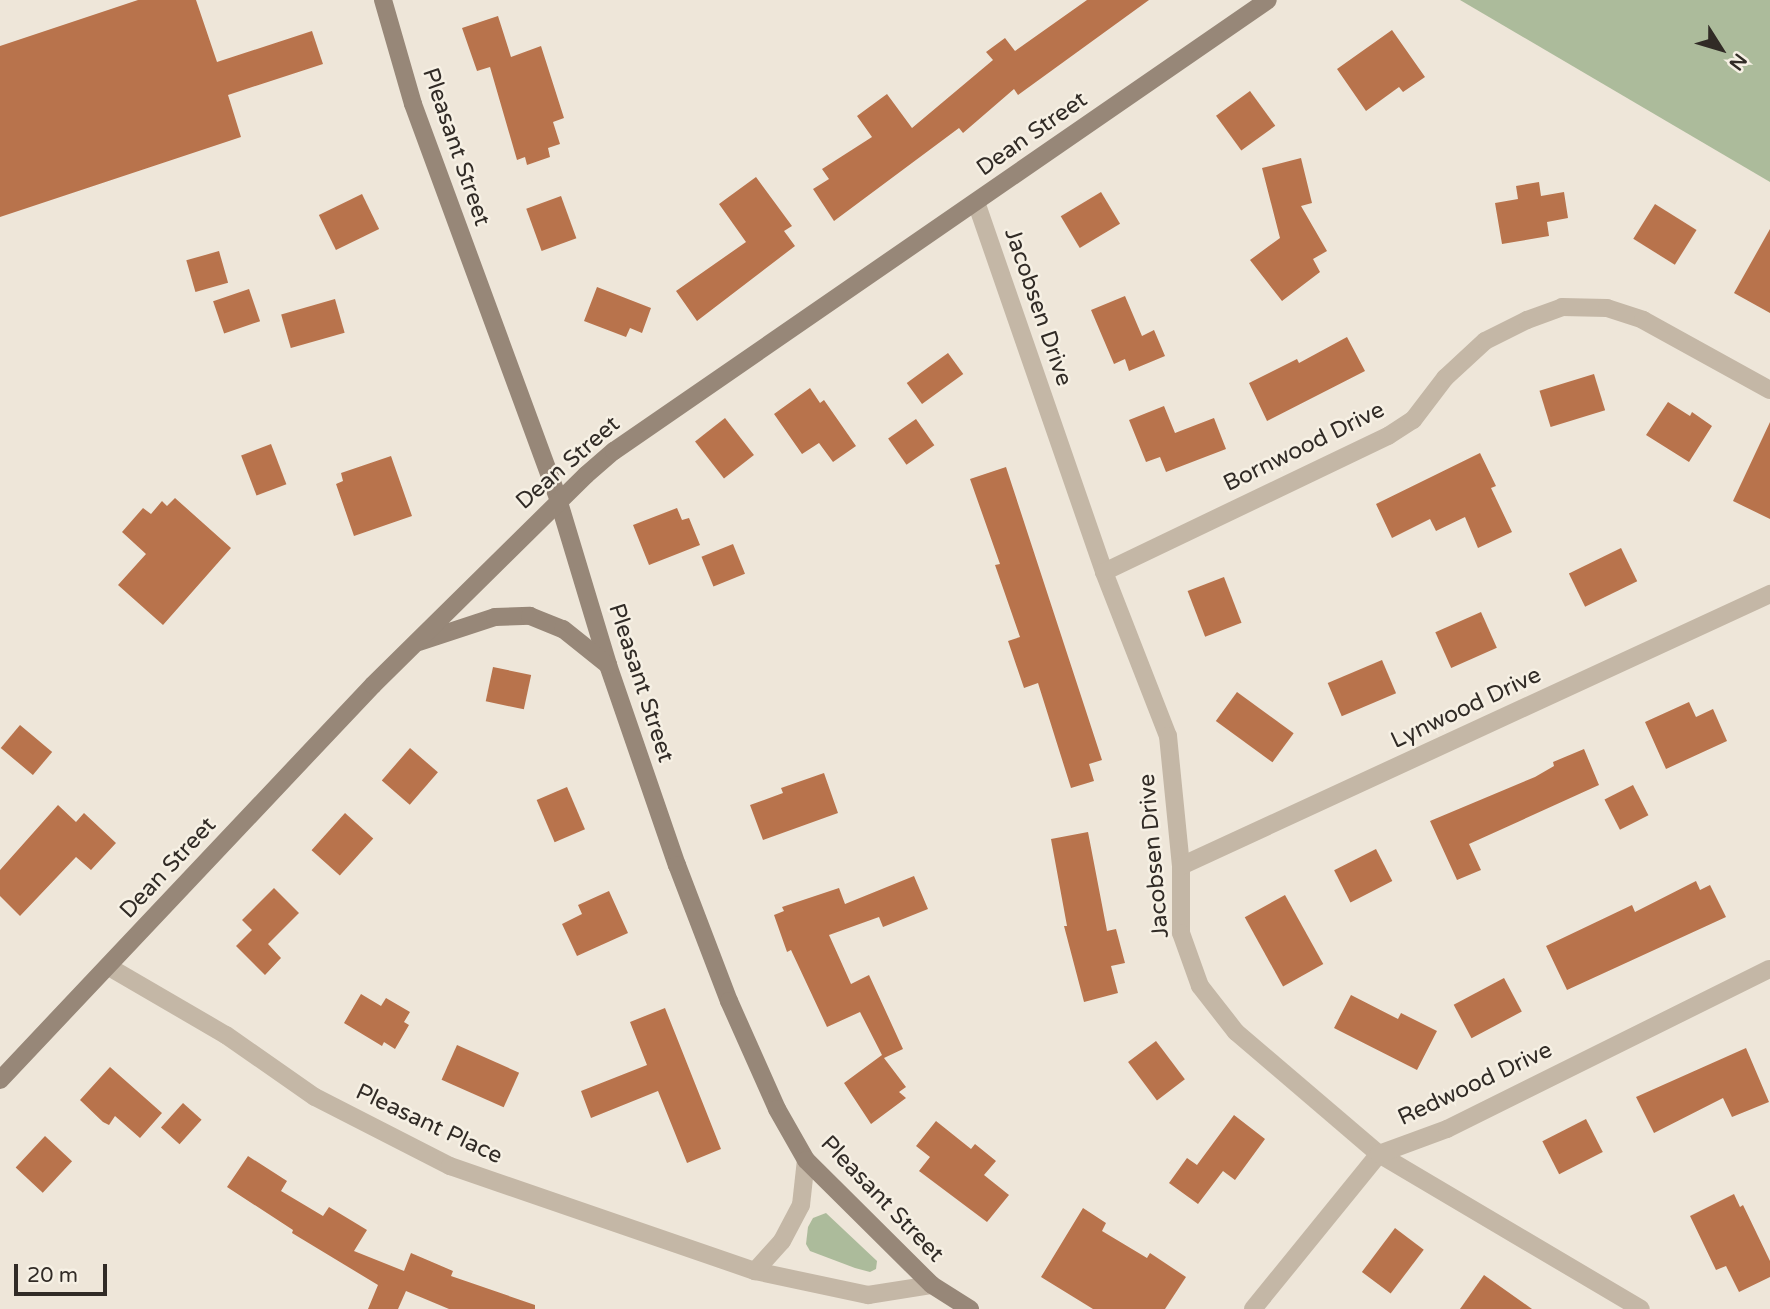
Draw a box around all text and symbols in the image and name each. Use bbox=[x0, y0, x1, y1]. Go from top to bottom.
north arrow bbox=[1686, 14, 1756, 84]
text: N bbox=[1724, 49, 1751, 74]
street label: Pleasant Street bbox=[416, 64, 496, 230]
street label: Dean Street bbox=[971, 86, 1093, 182]
street label: Jacobsen Drive bbox=[998, 225, 1078, 389]
street label: Bornwood Drive bbox=[1219, 396, 1389, 498]
street label: Dean Street bbox=[510, 410, 626, 516]
street label: Pleasant Street bbox=[602, 600, 680, 766]
street label: Lynwood Drive bbox=[1387, 661, 1545, 755]
street label: Jacobsen Drive bbox=[1133, 773, 1175, 939]
street label: Dean Street bbox=[114, 812, 222, 924]
street label: Redwood Drive bbox=[1393, 1036, 1557, 1132]
street label: Pleasant Place bbox=[351, 1078, 507, 1170]
street label: Pleasant Street bbox=[815, 1130, 949, 1268]
scale bar bbox=[18, 1250, 110, 1294]
text: 20 m bbox=[27, 1263, 78, 1288]

